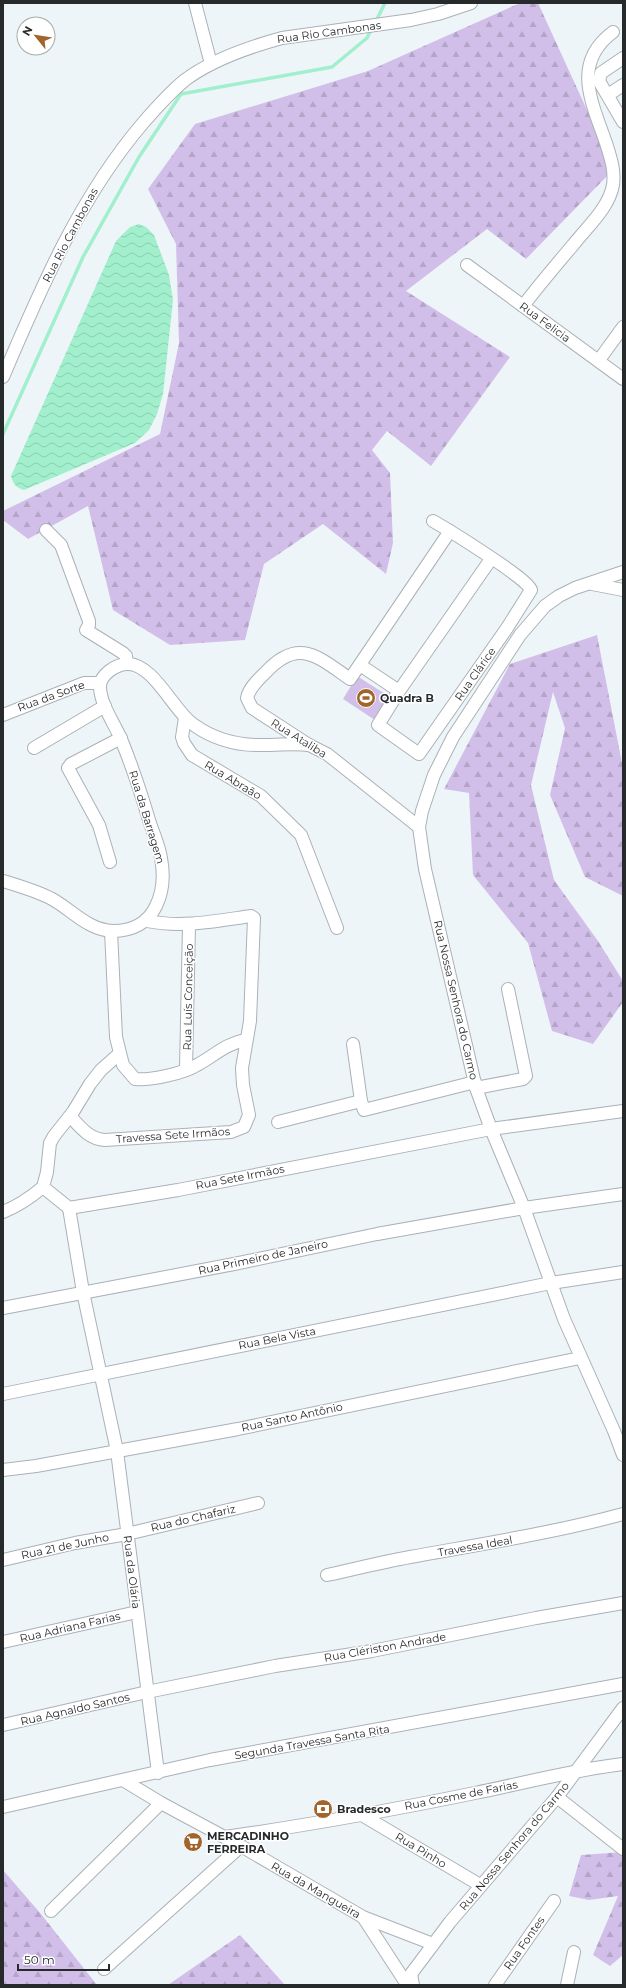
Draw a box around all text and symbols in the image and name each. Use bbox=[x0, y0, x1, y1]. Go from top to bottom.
north arrow bbox=[16, 16, 56, 56]
street label: Rua Rio Cambonas bbox=[276, 18, 383, 46]
text: N bbox=[19, 24, 36, 38]
street label: Rua Rio Cambonas bbox=[39, 185, 101, 285]
street label: Rua Felicia bbox=[517, 299, 573, 345]
street label: Rua Clárice bbox=[451, 644, 499, 703]
street label: Rua da Sorte bbox=[15, 677, 87, 715]
sports icon: Quadra B bbox=[355, 687, 377, 709]
place label: Quadra B bbox=[380, 691, 434, 705]
street label: Rua Ataliba bbox=[269, 715, 329, 761]
street label: Rua Abraão bbox=[202, 758, 264, 803]
street label: Rua da Barragem bbox=[126, 769, 168, 865]
street label: Rua Nossa Senhora do Carmo bbox=[431, 919, 481, 1081]
street label: Rua Luís Conceição bbox=[180, 943, 196, 1051]
street label: Travessa Sete Irmãos bbox=[115, 1124, 231, 1146]
street label: Rua Sete Irmãos bbox=[194, 1161, 286, 1192]
street label: Rua Primeiro de Janeiro bbox=[197, 1236, 329, 1278]
street label: Rua Bela Vista bbox=[237, 1324, 317, 1352]
street label: Rua Santo Antônio bbox=[240, 1399, 344, 1435]
street label: Rua do Chafariz bbox=[149, 1501, 237, 1535]
street label: Rua 21 de Junho bbox=[20, 1530, 110, 1562]
street label: Travessa Ideal bbox=[436, 1533, 514, 1559]
street label: Rua da Olária bbox=[121, 1534, 143, 1610]
street label: Rua Adriana Farias bbox=[18, 1608, 122, 1645]
street label: Rua Clériston Andrade bbox=[323, 1629, 447, 1665]
street label: Rua Agnaldo Santos bbox=[19, 1690, 131, 1728]
street label: Segunda Travessa Santa Rita bbox=[233, 1721, 391, 1763]
street label: Rua Cosme de Farias bbox=[403, 1777, 519, 1813]
street label: Rua Nossa Senhora do Carmo bbox=[456, 1779, 572, 1913]
bank icon: Bradesco bbox=[312, 1798, 334, 1820]
place label: Bradesco bbox=[337, 1802, 391, 1816]
place label: MERCADINHO FERREIRA bbox=[207, 1829, 289, 1856]
street label: Rua Pinho bbox=[393, 1829, 449, 1871]
supermarket icon: MERCADINHO FERREIRA bbox=[182, 1831, 204, 1853]
street label: Rua da Mangueira bbox=[269, 1859, 363, 1921]
street label: Rua Fontes bbox=[500, 1913, 548, 1972]
scale bar bbox=[18, 1946, 109, 1972]
text: 50 m bbox=[24, 1952, 55, 1967]

